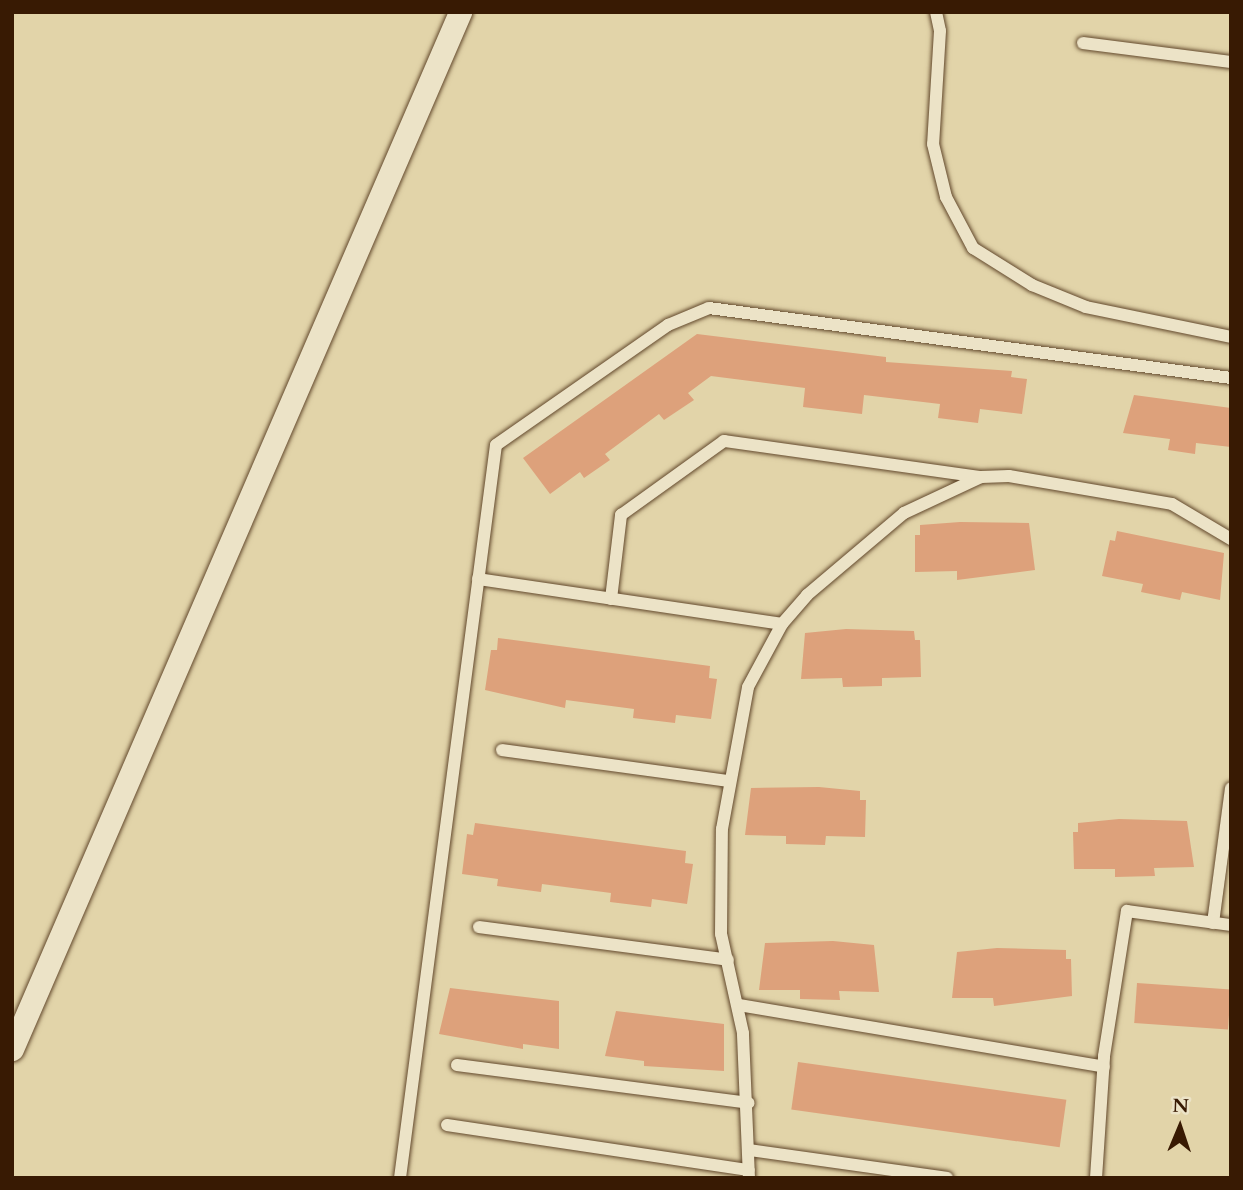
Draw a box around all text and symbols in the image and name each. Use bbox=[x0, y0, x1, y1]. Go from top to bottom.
north arrow bbox=[1145, 1092, 1215, 1162]
text: N bbox=[1172, 1093, 1189, 1119]

